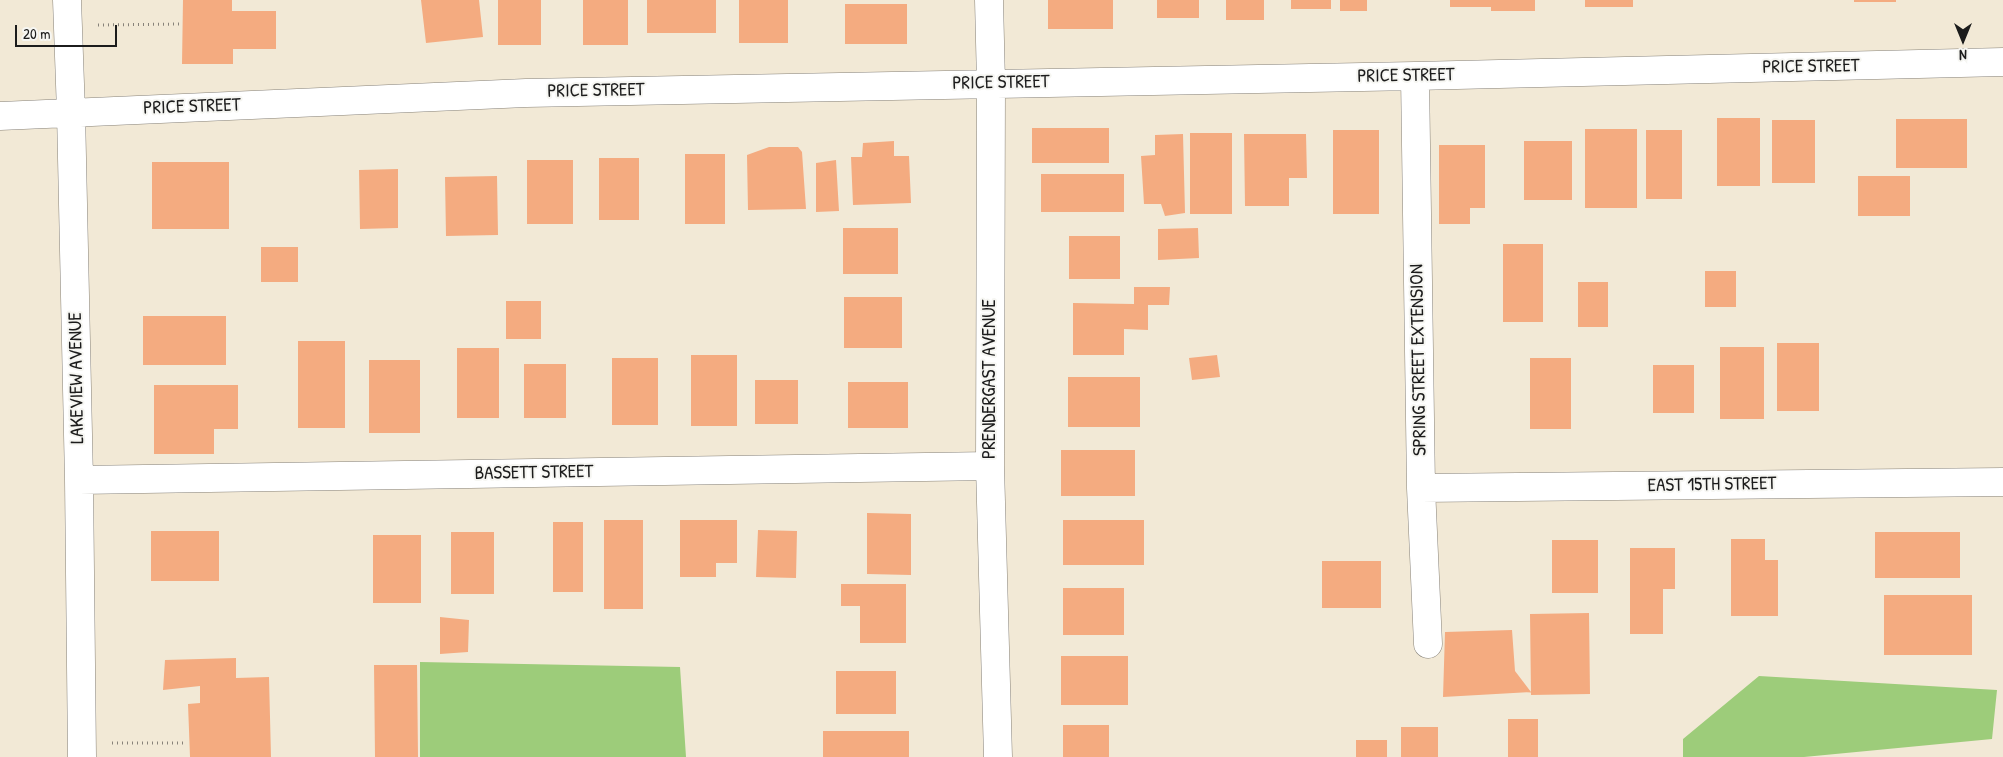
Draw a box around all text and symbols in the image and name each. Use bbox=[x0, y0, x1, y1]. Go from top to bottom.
scale bar bbox=[18, 15, 120, 47]
north arrow bbox=[1938, 15, 1988, 65]
text: 20 m bbox=[23, 23, 50, 44]
text: N bbox=[1959, 46, 1967, 65]
street label: PRICE STREET bbox=[1762, 55, 1860, 79]
street label: PRICE STREET bbox=[1357, 64, 1455, 88]
street label: PRICE STREET bbox=[952, 71, 1050, 95]
street label: PRICE STREET bbox=[547, 79, 645, 103]
street label: PRICE STREET bbox=[143, 94, 241, 120]
street label: SPRING STREET EXTENSION bbox=[1406, 264, 1432, 456]
street label: PRENDERGAST AVENUE bbox=[979, 299, 1001, 459]
street label: LAKEVIEW AVENUE bbox=[64, 312, 90, 444]
street label: BASSETT STREET bbox=[474, 461, 594, 485]
street label: EAST 15TH STREET bbox=[1647, 472, 1777, 498]

